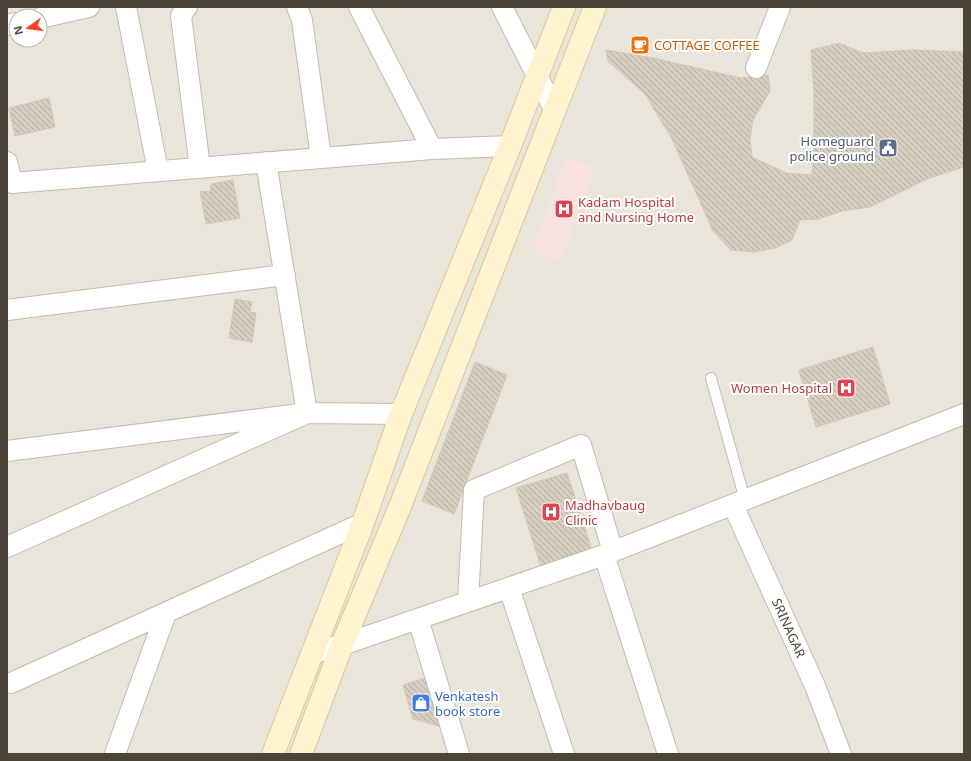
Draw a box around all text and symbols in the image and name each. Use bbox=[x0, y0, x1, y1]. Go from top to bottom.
north arrow bbox=[8, 8, 48, 48]
text: N bbox=[9, 24, 26, 37]
cafe icon: COTTAGE COFFEE bbox=[629, 34, 651, 56]
place label: COTTAGE COFFEE bbox=[654, 36, 760, 54]
place label: Homeguard police ground bbox=[789, 132, 874, 165]
public building icon: Homeguard police ground bbox=[877, 137, 899, 159]
place label: Kadam Hospital and Nursing Home bbox=[578, 193, 694, 226]
hospital icon: Kadam Hospital and Nursing Home bbox=[553, 198, 575, 220]
hospital icon: Women Hospital bbox=[835, 377, 857, 399]
place label: Women Hospital bbox=[731, 379, 832, 397]
place label: Madhavbaug Clinic bbox=[565, 496, 645, 529]
hospital icon: Madhavbaug Clinic bbox=[540, 501, 562, 523]
street label: SRINAGAR bbox=[768, 595, 810, 661]
place label: Venkatesh book store bbox=[435, 687, 500, 720]
shop icon: Venkatesh book store bbox=[410, 692, 432, 714]

